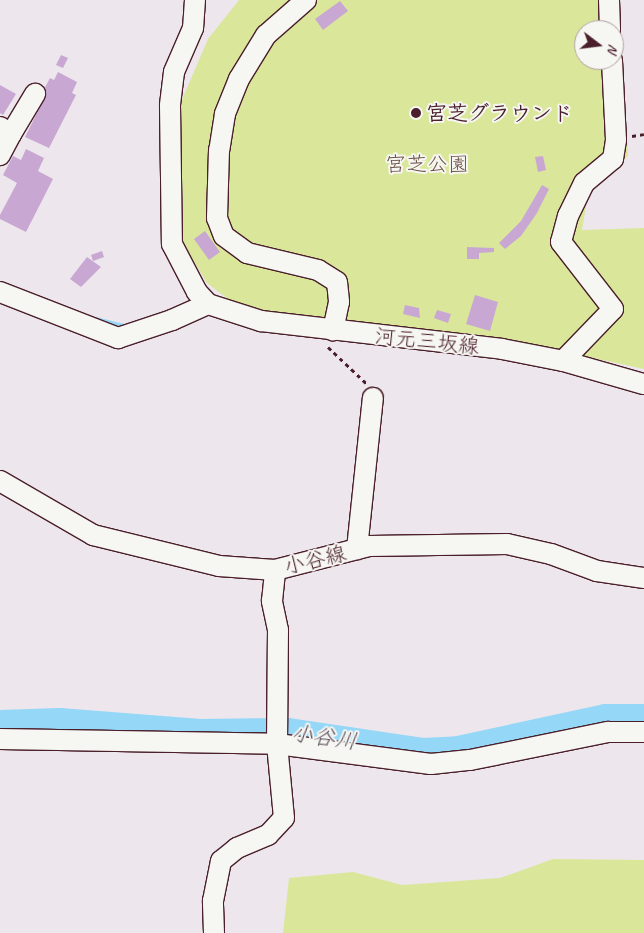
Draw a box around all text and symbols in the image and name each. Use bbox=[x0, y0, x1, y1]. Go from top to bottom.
north arrow bbox=[574, 20, 624, 70]
text: N bbox=[604, 42, 622, 55]
place label: 宮芝グラウンド bbox=[426, 100, 573, 126]
marker: 宮芝グラウンド bbox=[410, 107, 422, 119]
park label: 宮芝公園 bbox=[385, 151, 469, 177]
street label: 河元三坂線 bbox=[373, 323, 481, 359]
street label: 小谷線 bbox=[281, 540, 349, 580]
water label: 小谷川 bbox=[289, 720, 359, 756]

